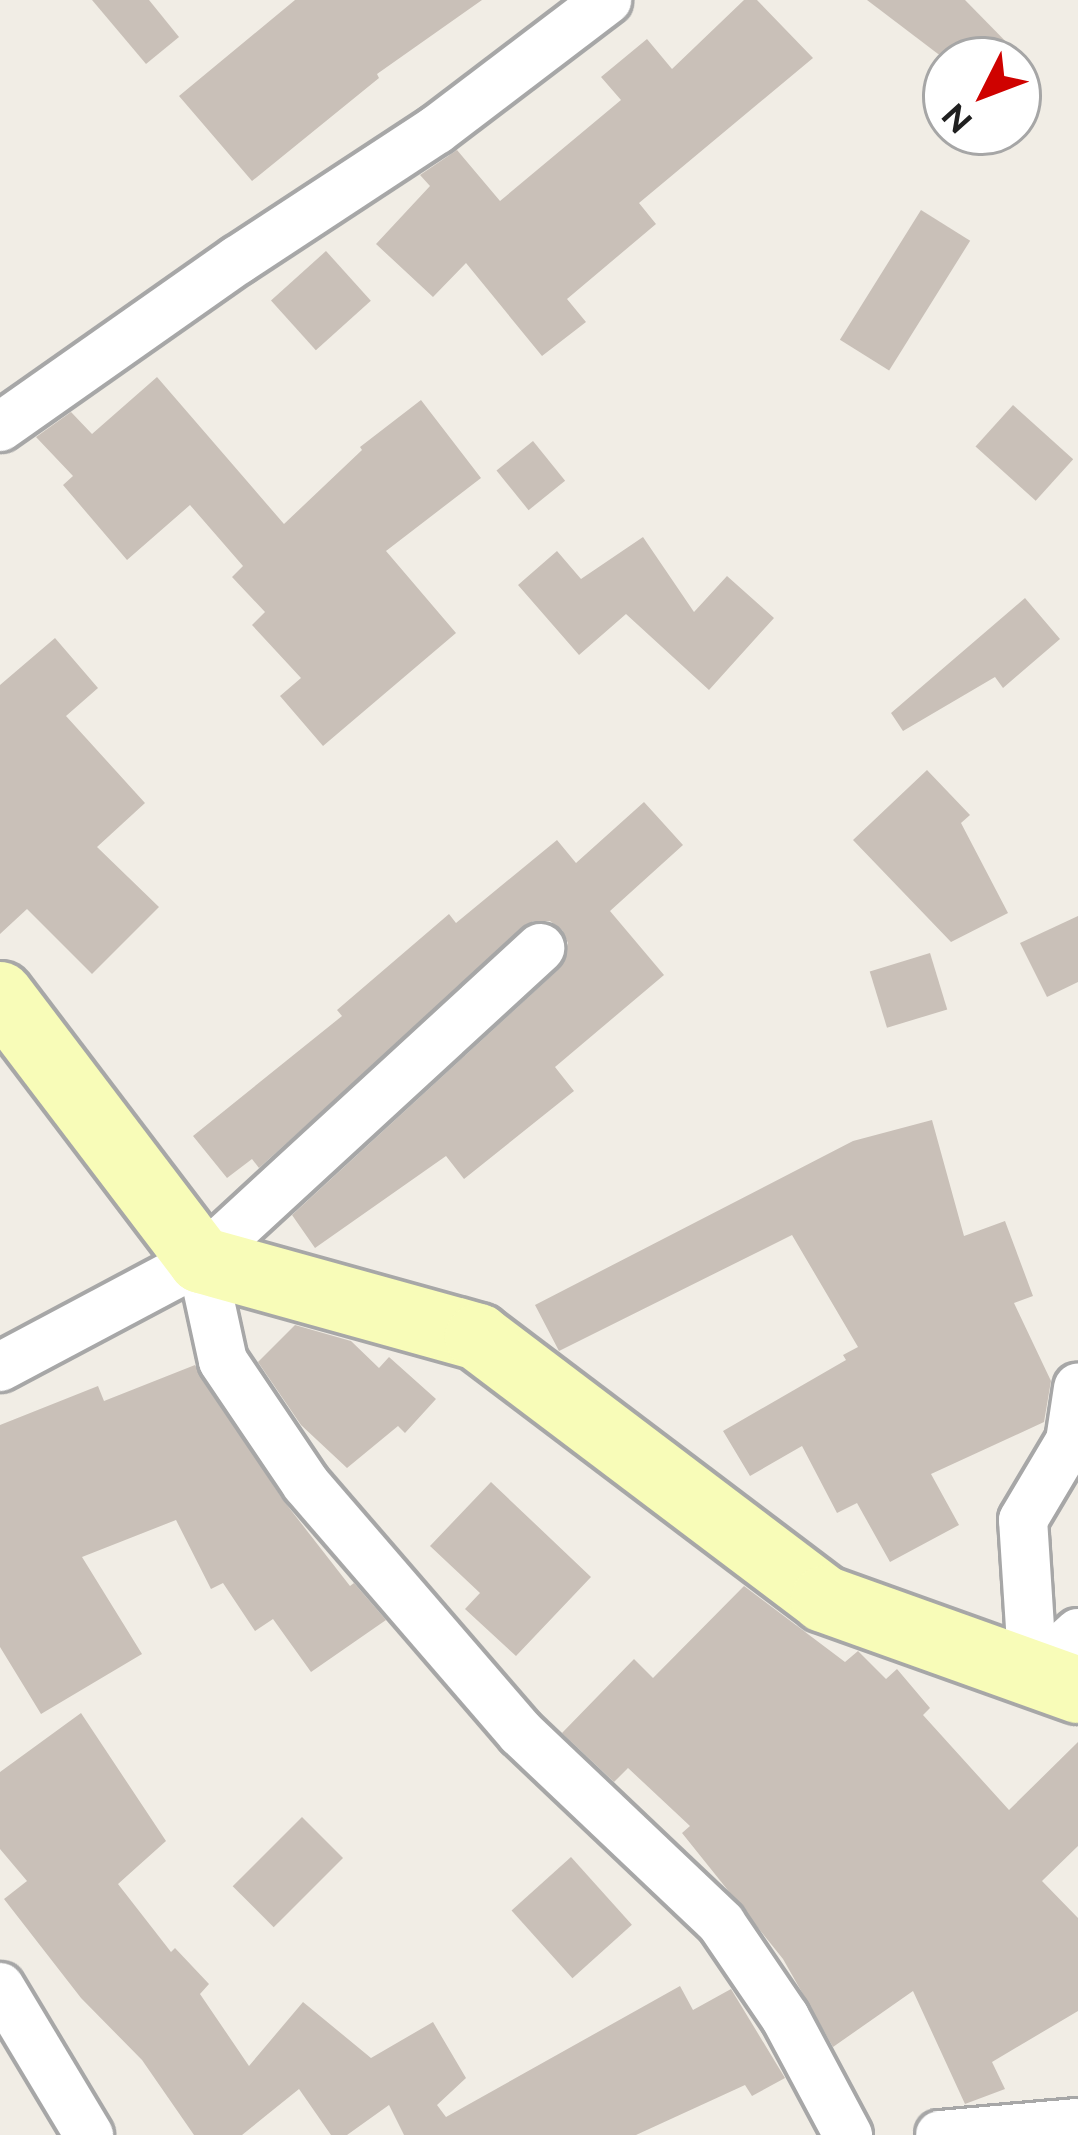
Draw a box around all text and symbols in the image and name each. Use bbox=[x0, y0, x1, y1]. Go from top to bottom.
north arrow bbox=[922, 36, 1042, 156]
text: N bbox=[934, 96, 980, 141]

